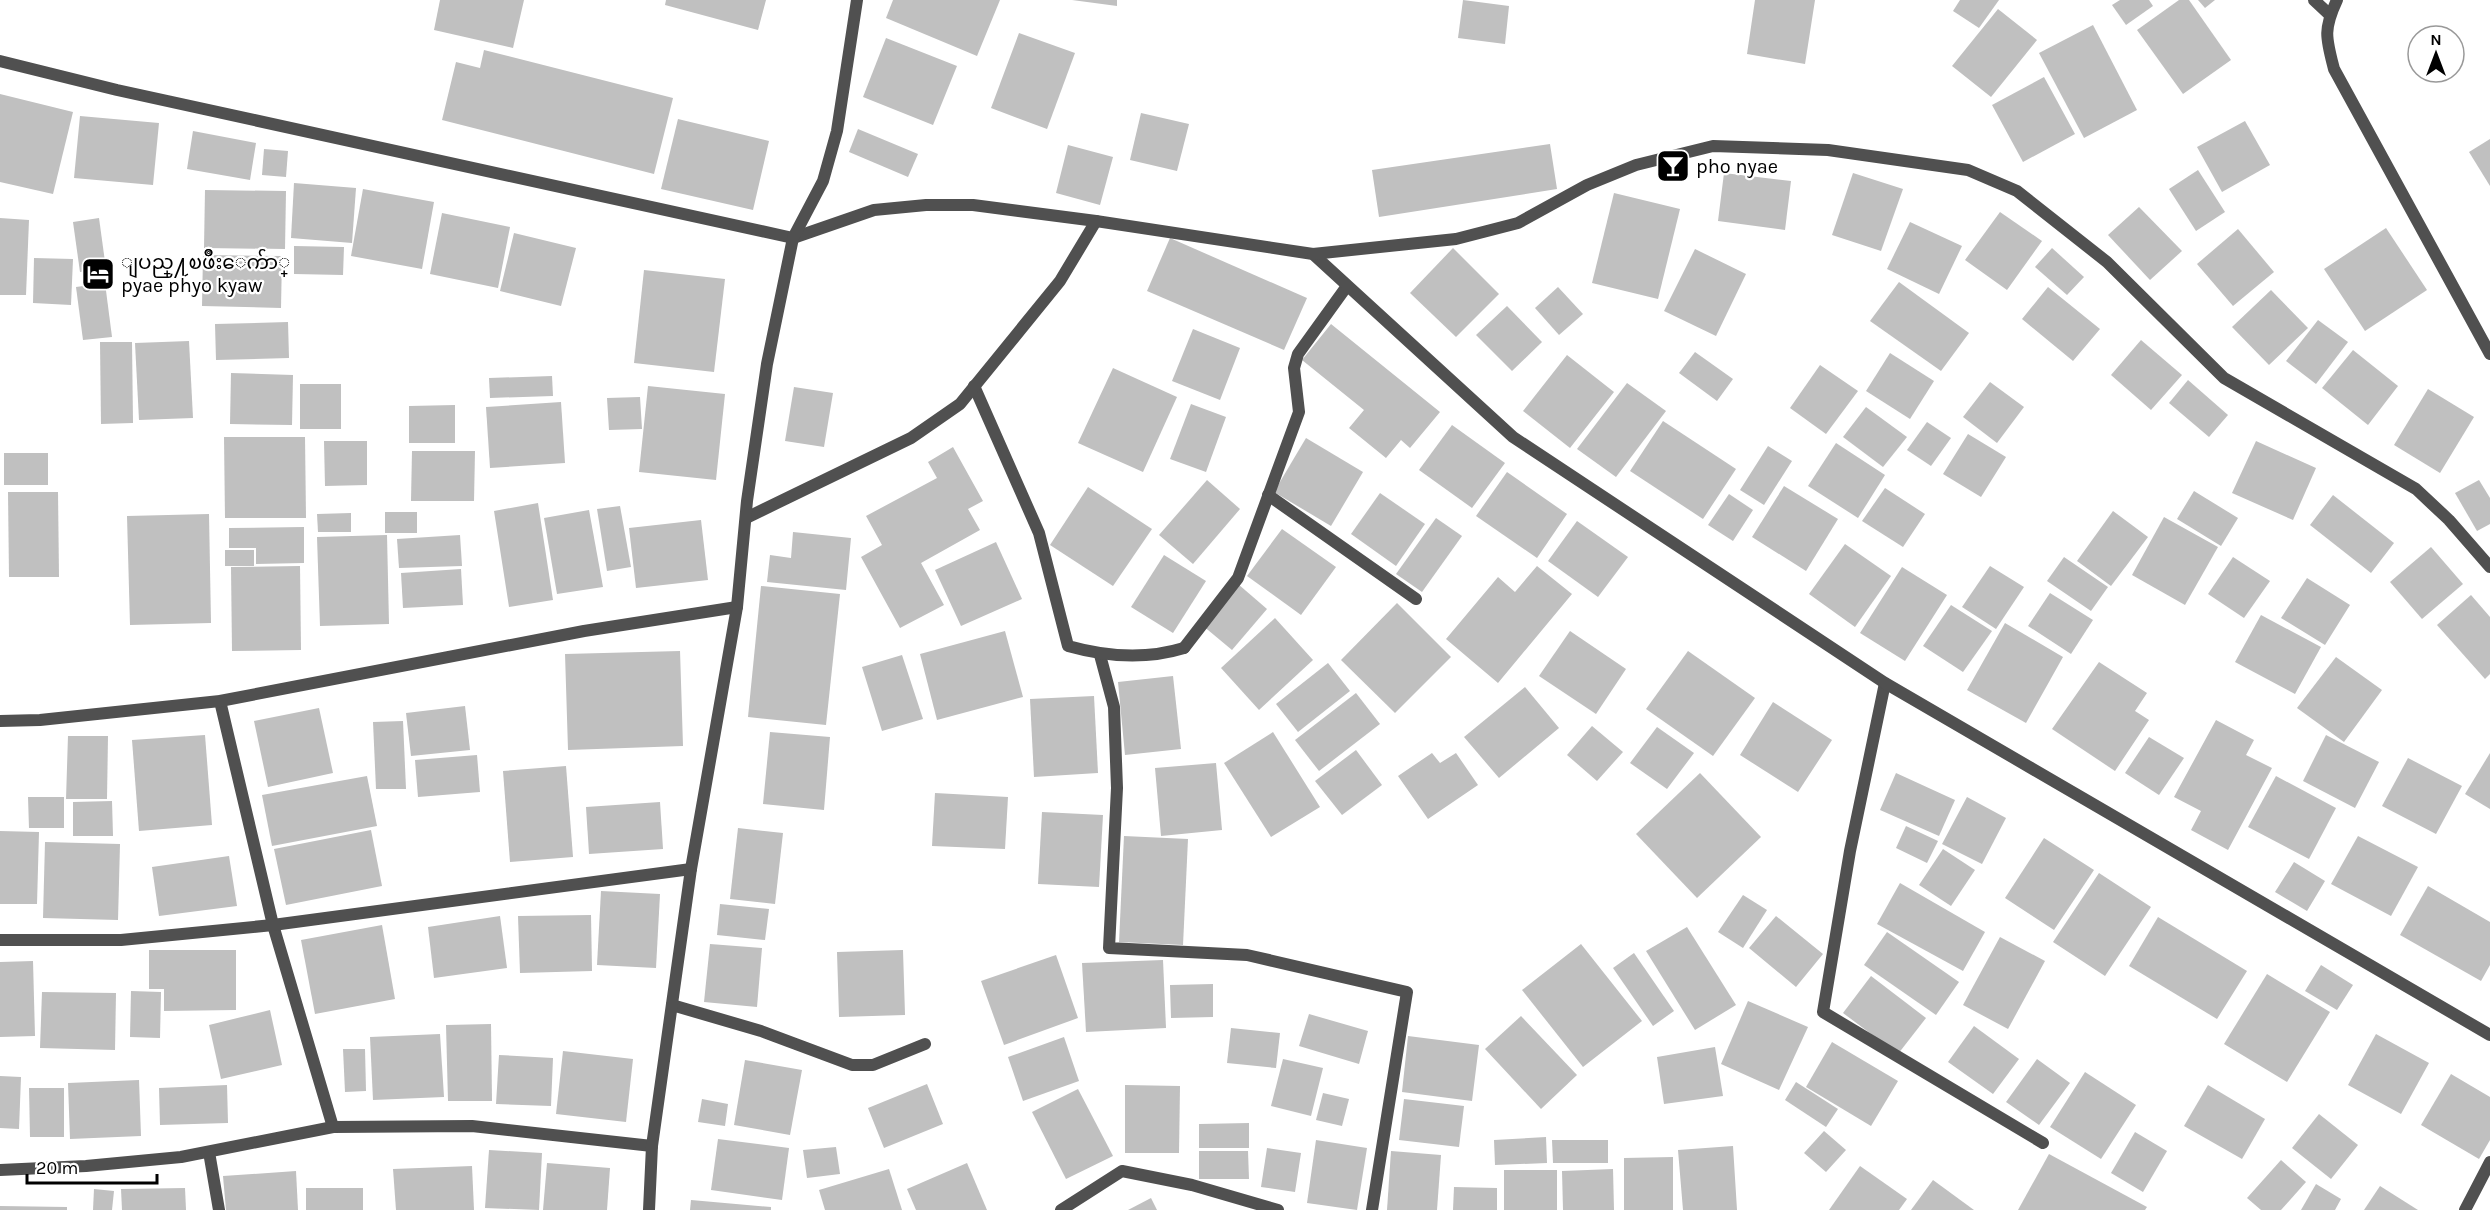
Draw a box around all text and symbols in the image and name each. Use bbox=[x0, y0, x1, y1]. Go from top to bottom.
north arrow bbox=[2406, 24, 2466, 84]
text: N bbox=[2430, 30, 2442, 49]
bar icon: pho nyae bbox=[1655, 148, 1691, 184]
place label: pho nyae bbox=[1696, 155, 1778, 178]
place label: ျပည္႔ၿဖိဳးေက်ာ္ pyae phyo kyaw bbox=[121, 248, 290, 297]
hotel icon: ျပည္႔ၿဖိဳးေက်ာ္ pyae phyo kyaw bbox=[80, 256, 116, 292]
scale bar bbox=[27, 1147, 158, 1185]
text: 20 m bbox=[36, 1157, 78, 1179]

